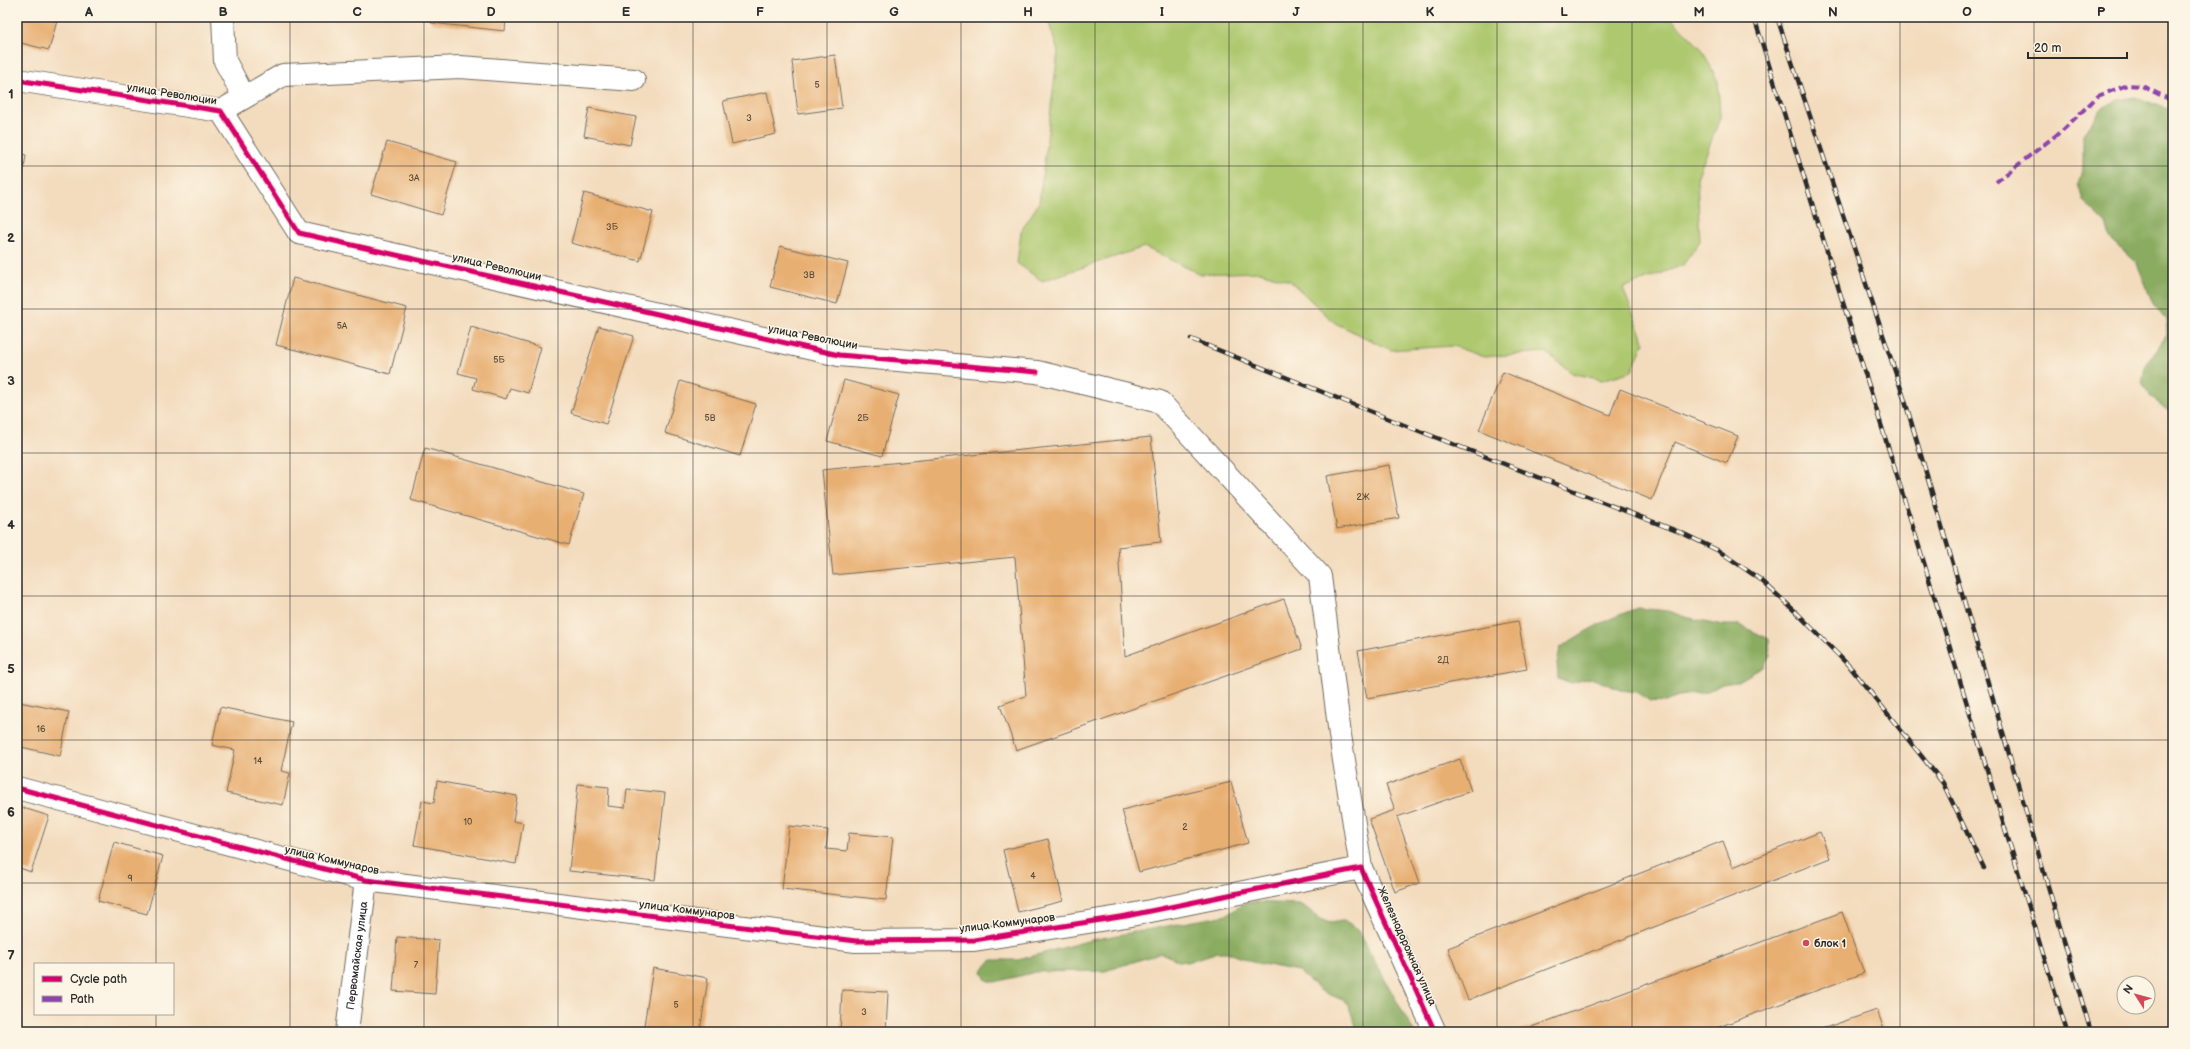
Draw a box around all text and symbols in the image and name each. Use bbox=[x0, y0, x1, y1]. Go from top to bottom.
text: A bbox=[84, 4, 93, 20]
text: B bbox=[218, 4, 228, 20]
text: C bbox=[352, 4, 362, 20]
text: D bbox=[486, 4, 496, 20]
text: E bbox=[622, 4, 631, 20]
text: F bbox=[756, 4, 764, 20]
text: G bbox=[889, 4, 899, 20]
text: H bbox=[1023, 4, 1033, 20]
text: I bbox=[1160, 4, 1164, 20]
text: J bbox=[1292, 4, 1300, 20]
text: K bbox=[1426, 4, 1435, 20]
text: L bbox=[1560, 4, 1568, 20]
text: M bbox=[1693, 4, 1705, 20]
text: N bbox=[1828, 4, 1838, 20]
text: O bbox=[1962, 4, 1972, 20]
text: P bbox=[2097, 4, 2106, 20]
scale bar bbox=[2028, 34, 2127, 60]
text: 20 m bbox=[2034, 41, 2061, 56]
street label: улица Революции bbox=[126, 80, 218, 108]
house number: 5 bbox=[814, 80, 820, 91]
text: 1 bbox=[8, 86, 14, 102]
house number: 3 bbox=[746, 113, 752, 124]
house number: 3А bbox=[409, 173, 420, 184]
house number: 3Б bbox=[606, 222, 619, 233]
text: 2 bbox=[7, 230, 15, 246]
street label: улица Революции bbox=[451, 250, 543, 284]
house number: 3В bbox=[803, 270, 815, 281]
house number: 5А bbox=[337, 321, 348, 332]
street label: улица Революции bbox=[767, 322, 859, 352]
house number: 5Б bbox=[493, 355, 505, 366]
text: 3 bbox=[7, 373, 15, 389]
house number: 5В bbox=[705, 413, 716, 424]
house number: 2Б bbox=[857, 413, 870, 424]
house number: 2Ж bbox=[1356, 492, 1370, 503]
text: 4 bbox=[7, 517, 15, 533]
house number: 2Д bbox=[1437, 655, 1449, 666]
text: 5 bbox=[7, 661, 15, 677]
house number: 16 bbox=[37, 724, 46, 735]
house number: 14 bbox=[254, 756, 263, 767]
text: 6 bbox=[7, 804, 15, 820]
house number: 10 bbox=[464, 817, 472, 828]
house number: 2 bbox=[1182, 822, 1188, 833]
street label: улица Коммунаров bbox=[284, 843, 381, 877]
house number: 4 bbox=[1030, 871, 1036, 882]
house number: 9 bbox=[127, 873, 133, 884]
street label: Железнодорожная улица bbox=[1375, 884, 1439, 1008]
street label: улица Коммунаров bbox=[638, 898, 736, 922]
street label: Первомайская улица bbox=[343, 900, 370, 1011]
street label: улица Коммунаров bbox=[958, 911, 1056, 935]
place label: блок 1 bbox=[1814, 937, 1846, 950]
marker: блок 1 bbox=[1801, 938, 1811, 948]
text: 7 bbox=[7, 948, 15, 964]
house number: 7 bbox=[414, 960, 419, 971]
legend bbox=[34, 963, 174, 1015]
text: Cycle path bbox=[70, 972, 127, 987]
north arrow bbox=[2116, 975, 2156, 1015]
text: N bbox=[2121, 982, 2136, 997]
text: Path bbox=[70, 992, 95, 1007]
house number: 5 bbox=[673, 1000, 679, 1011]
house number: 3 bbox=[861, 1007, 867, 1018]

